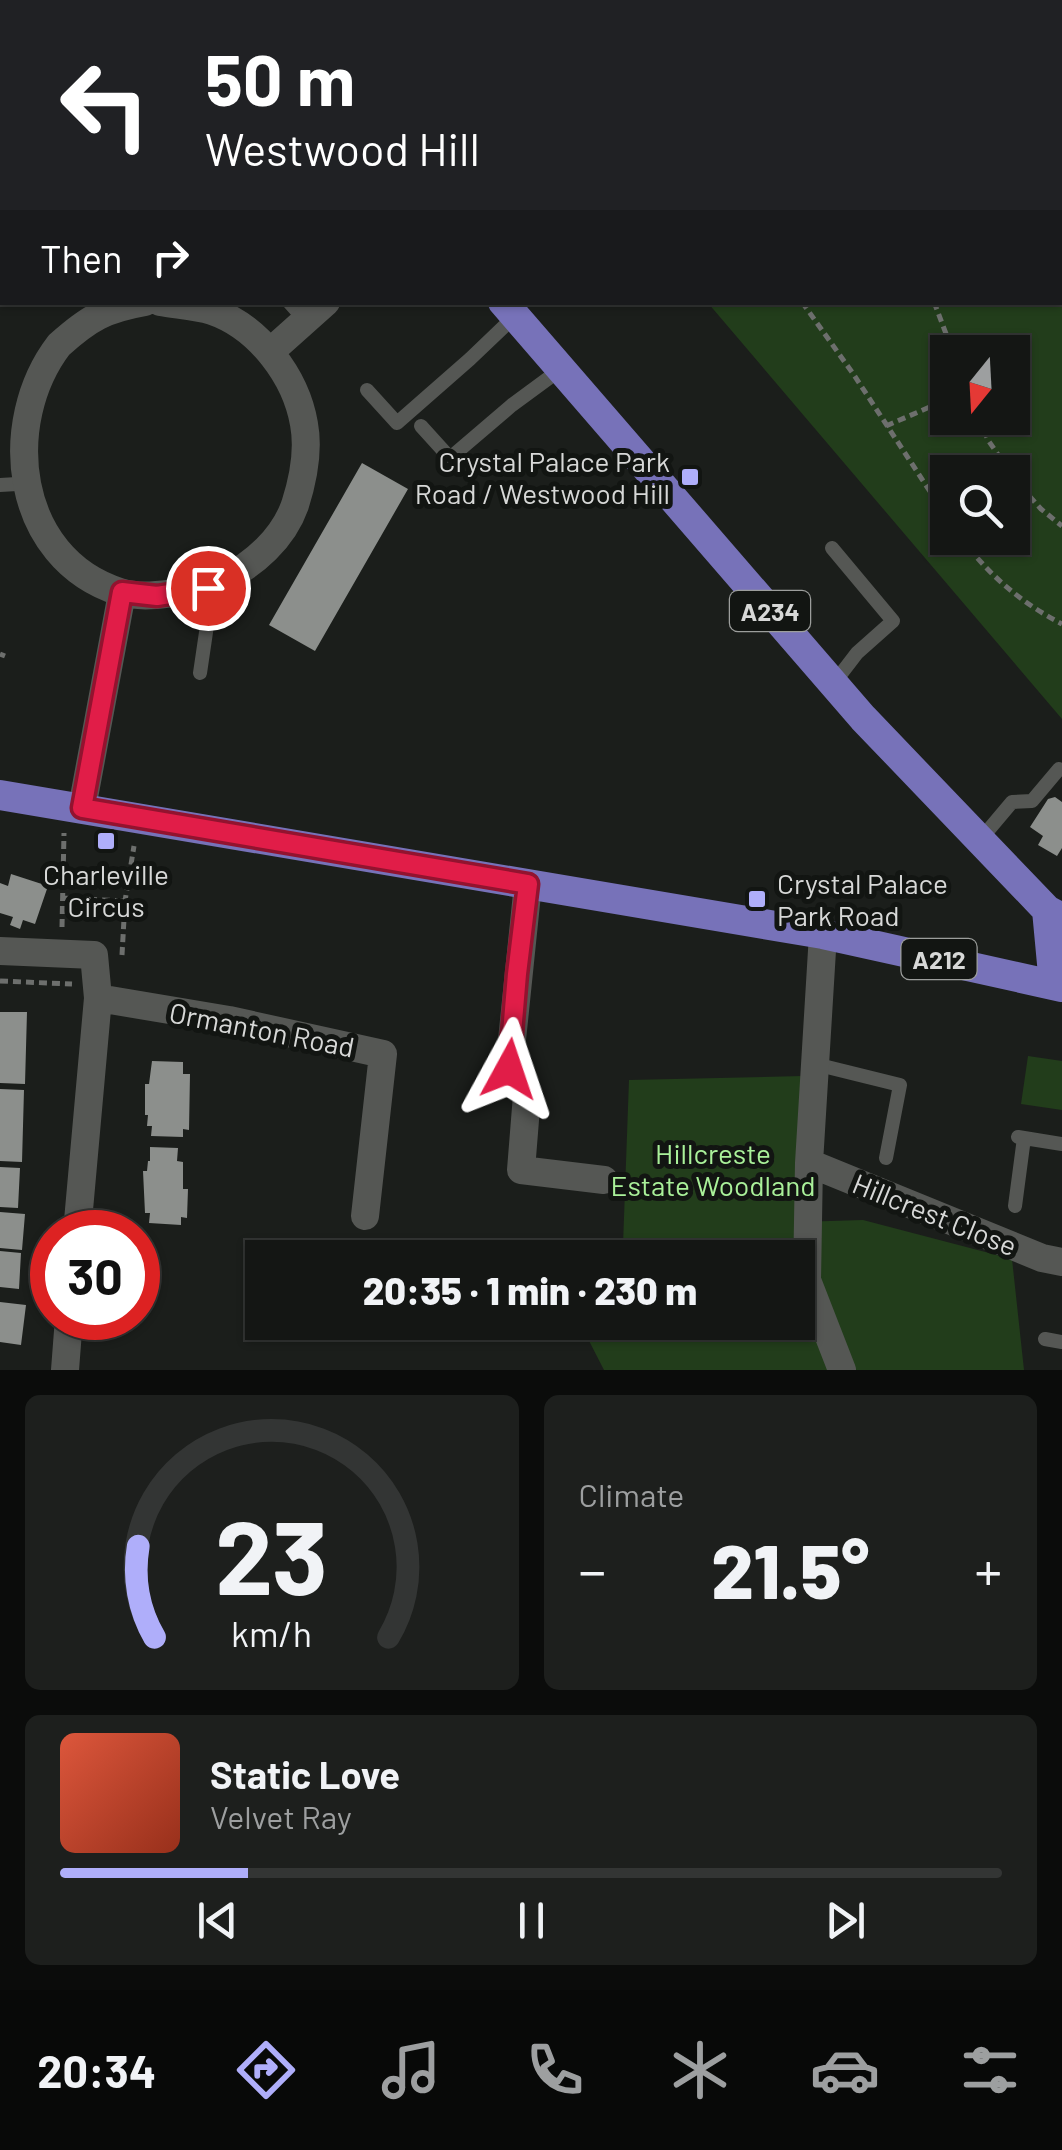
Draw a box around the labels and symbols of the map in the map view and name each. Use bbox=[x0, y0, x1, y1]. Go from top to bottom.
north arrow bbox=[930, 335, 1030, 435]
place label: Crystal Palace Park Road / Westwood Hill bbox=[415, 444, 670, 510]
marker: Crystal Palace Park Road / Westwood Hill bbox=[679, 466, 701, 488]
pin bbox=[166, 546, 251, 631]
road number: A234 bbox=[730, 591, 810, 631]
marker: Charleville Circus bbox=[95, 830, 117, 852]
place label: Charleville Circus bbox=[43, 857, 169, 923]
place label: Crystal Palace Park Road bbox=[777, 866, 948, 932]
marker: Crystal Palace Park Road bbox=[746, 888, 768, 910]
road number: A212 bbox=[902, 939, 976, 979]
street label: Ormanton Road bbox=[167, 994, 357, 1064]
position arrow bbox=[457, 1017, 561, 1121]
park label: Hillcreste Estate Woodland bbox=[610, 1136, 816, 1202]
street label: Hillcrest Close bbox=[848, 1166, 1022, 1262]
speed limit sign: 30 bbox=[30, 1210, 160, 1340]

